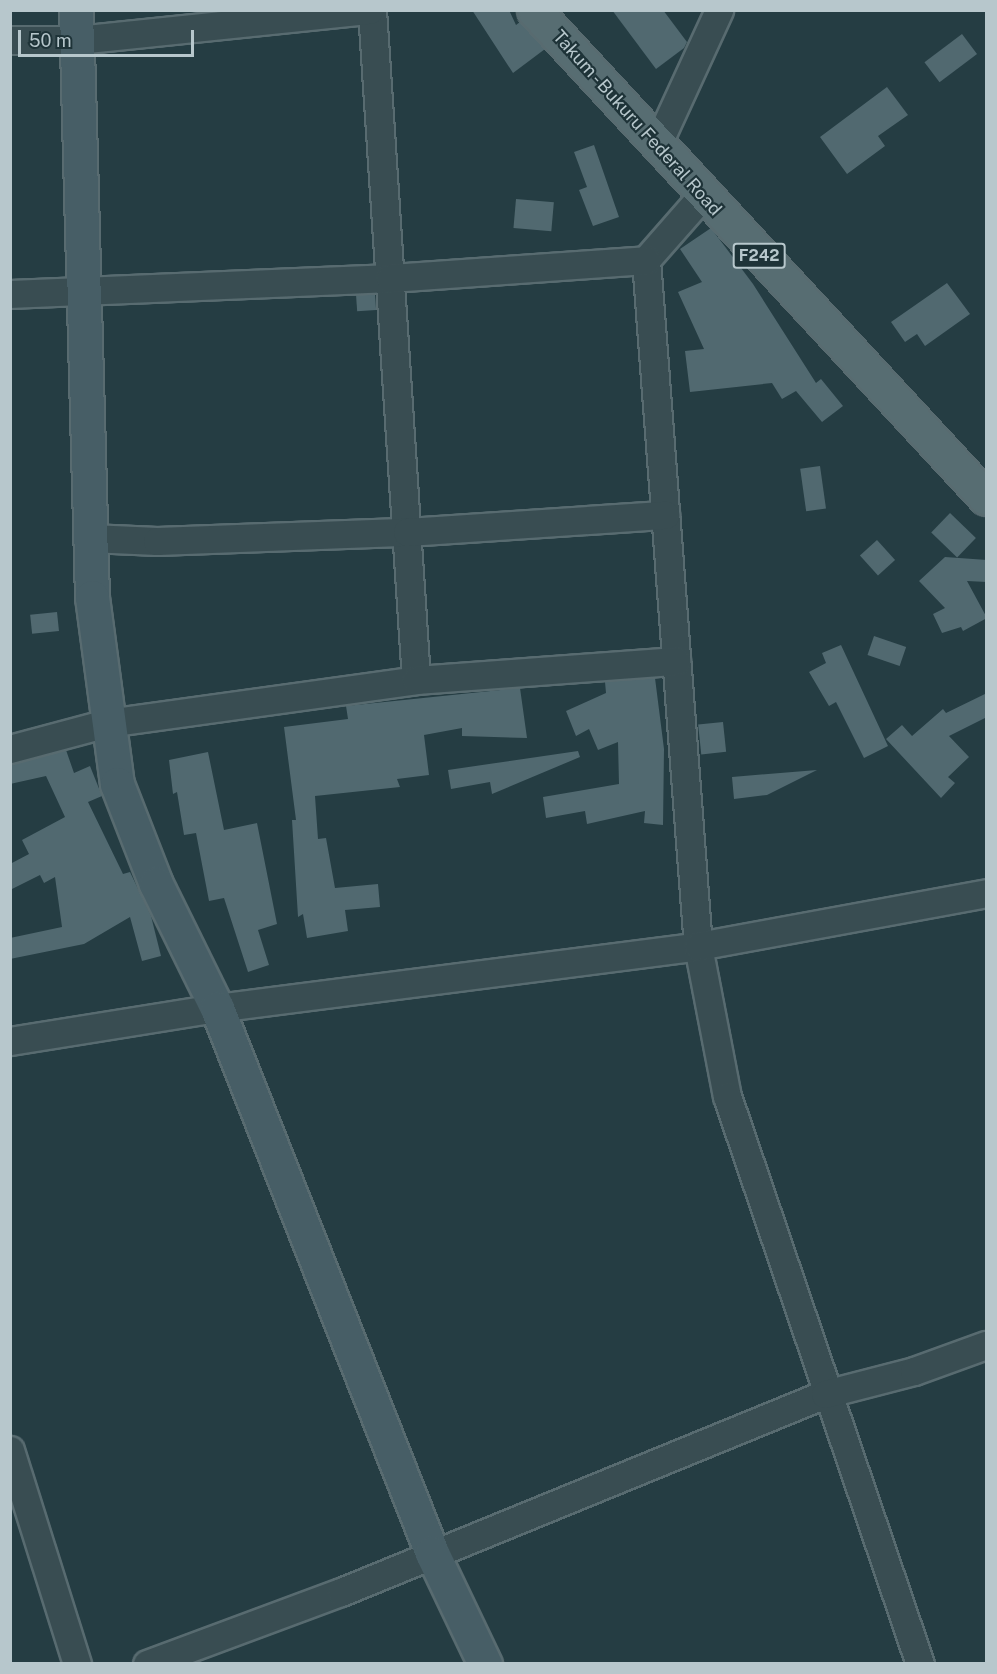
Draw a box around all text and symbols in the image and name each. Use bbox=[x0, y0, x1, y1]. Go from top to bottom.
scale bar bbox=[21, 18, 196, 56]
street label: Takum - Bukuru Federal Road bbox=[546, 24, 728, 222]
text: 50 m bbox=[29, 30, 72, 51]
road number: F242 bbox=[732, 243, 786, 269]

